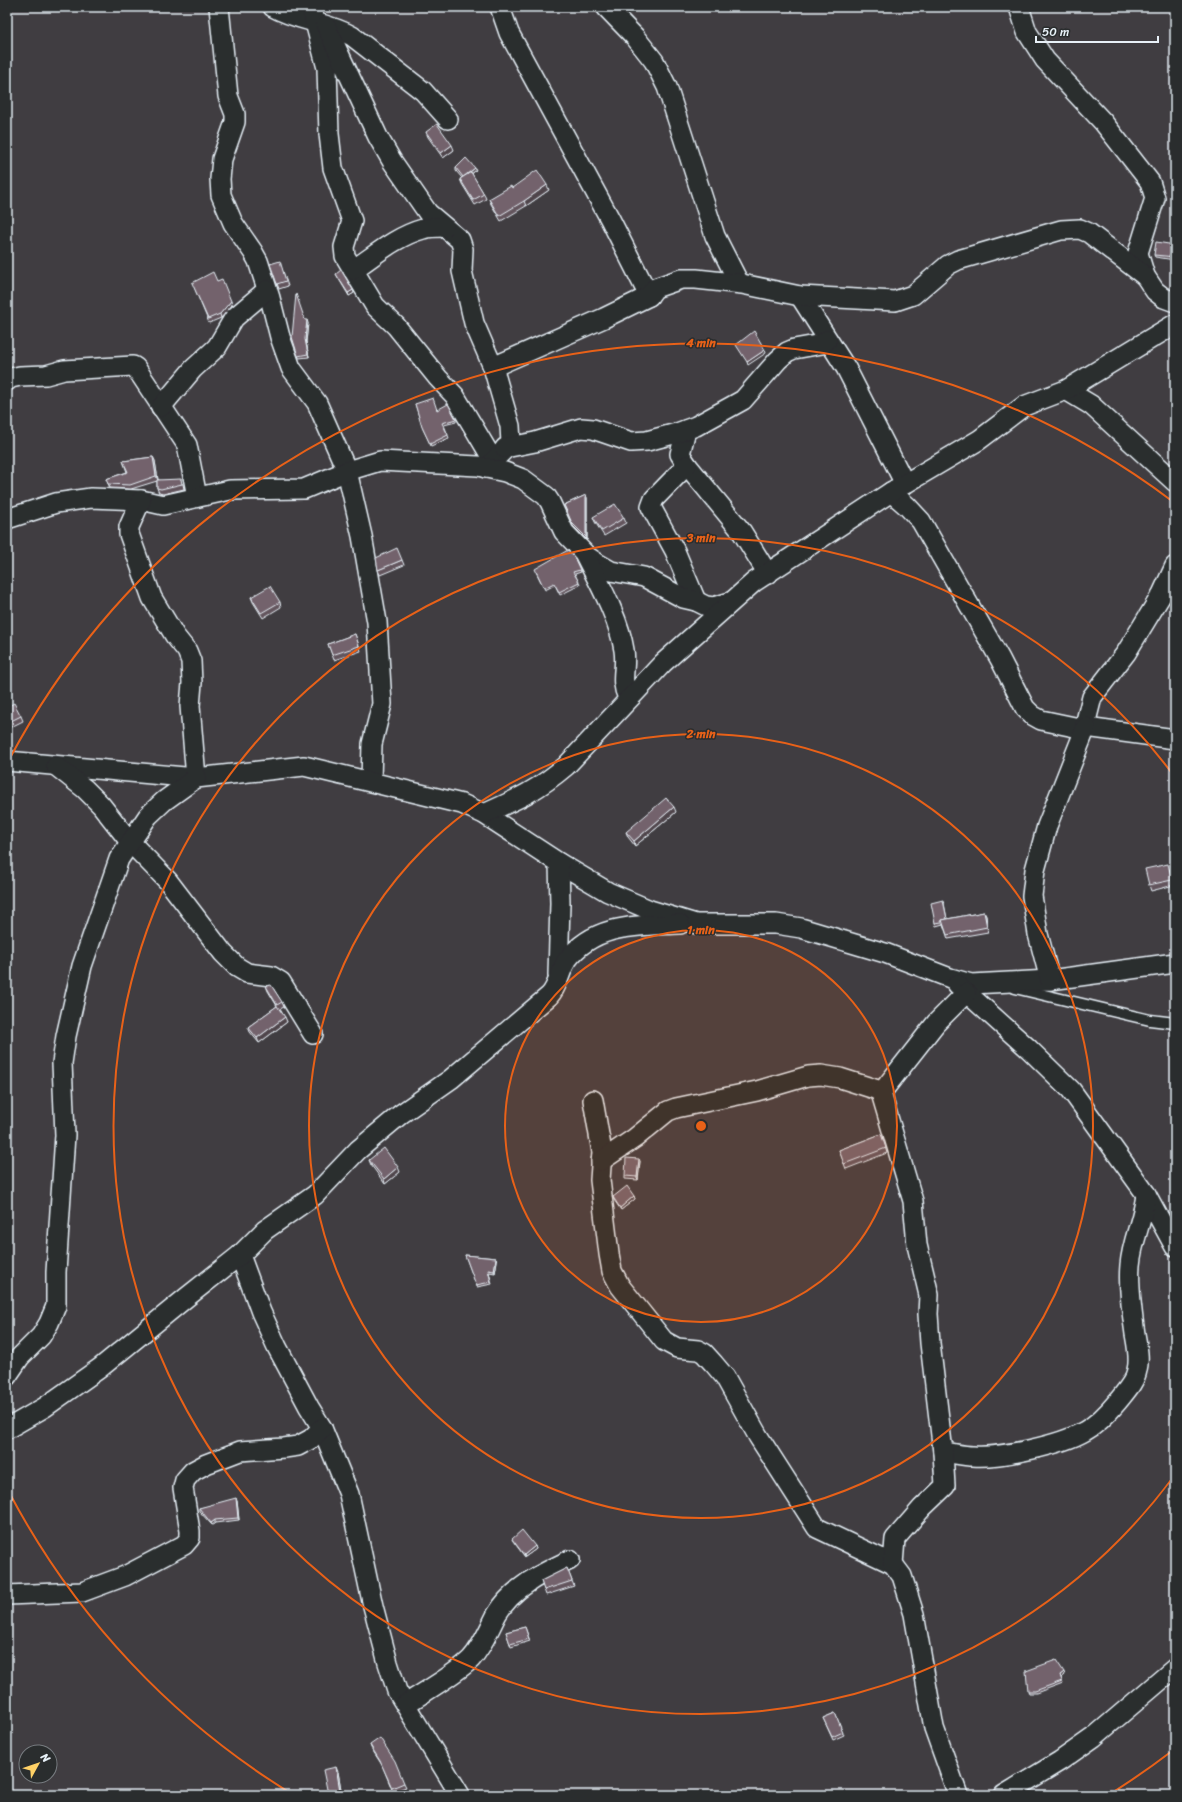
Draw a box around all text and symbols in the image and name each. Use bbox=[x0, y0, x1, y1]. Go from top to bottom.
scale bar bbox=[1036, 18, 1158, 44]
text: 50 m bbox=[1042, 21, 1069, 43]
text: 4 min bbox=[685, 332, 716, 354]
text: 3 min bbox=[686, 527, 716, 549]
text: 2 min bbox=[685, 723, 716, 745]
text: 1 min bbox=[687, 919, 715, 941]
centre of rings bbox=[694, 1119, 708, 1133]
north arrow bbox=[18, 1744, 58, 1784]
text: N bbox=[35, 1748, 55, 1767]

